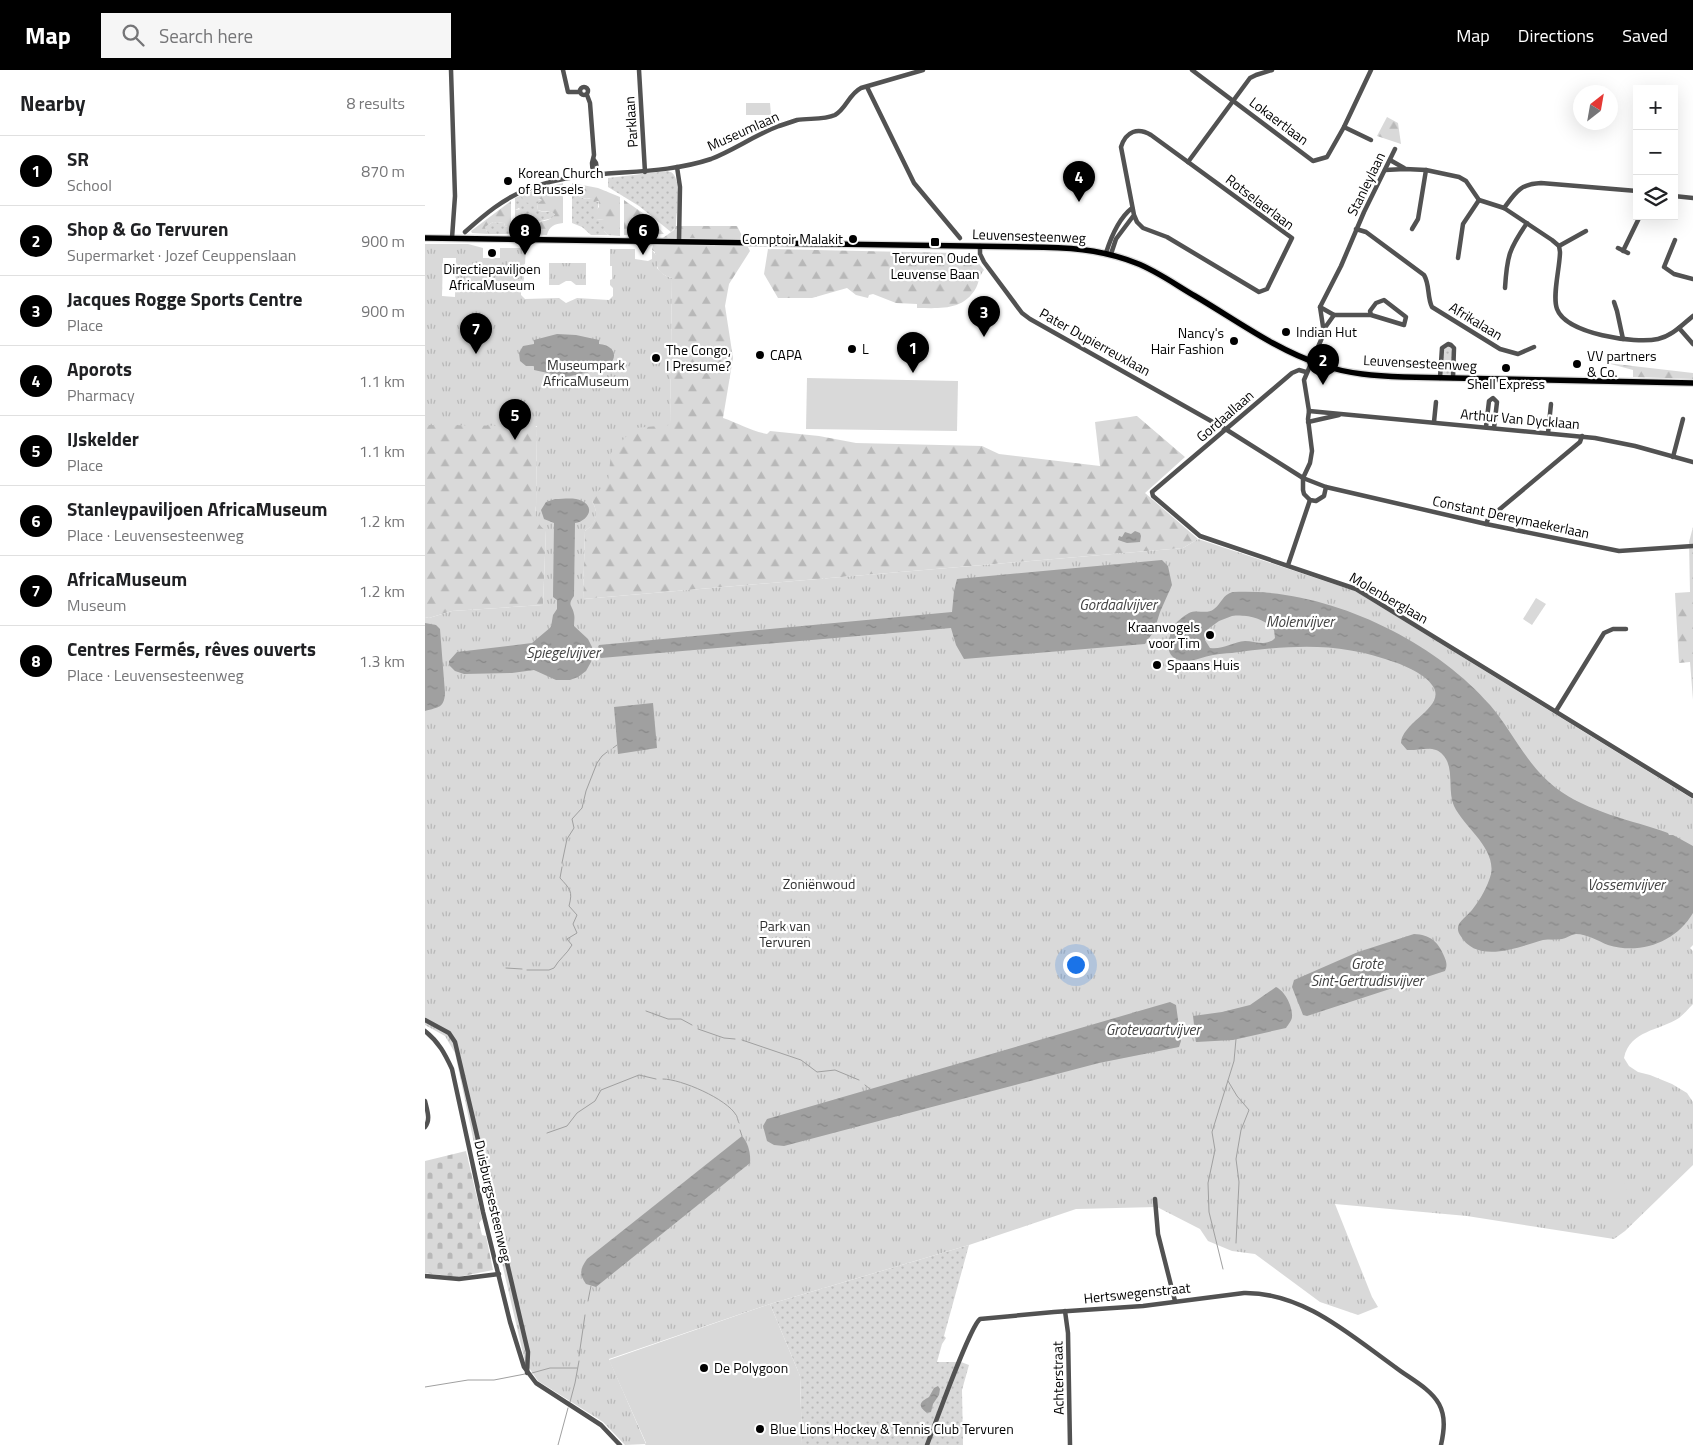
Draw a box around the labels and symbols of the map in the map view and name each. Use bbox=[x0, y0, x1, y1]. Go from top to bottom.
north arrow bbox=[1573, 85, 1618, 130]
street label: Lokaertlaan bbox=[1245, 91, 1313, 150]
street label: Parklaan bbox=[618, 96, 643, 148]
street label: Museumlaan bbox=[703, 105, 782, 156]
street label: Stanleylaan bbox=[1341, 148, 1390, 219]
pin: 4 bbox=[1063, 161, 1095, 202]
place label: Korean Church of Brussels bbox=[518, 162, 603, 199]
street label: Rotselaerlaan bbox=[1222, 169, 1299, 234]
marker: Korean Church of Brussels bbox=[502, 175, 514, 187]
pin: 8 bbox=[509, 214, 541, 255]
pin: 6 bbox=[627, 214, 659, 255]
street label: Leuvensesteenweg bbox=[972, 223, 1086, 248]
place label: Comptoir Malakit bbox=[742, 228, 843, 249]
marker: Comptoir Malakit bbox=[847, 233, 859, 245]
marker: Tervuren Oude Leuvense Baan bbox=[929, 236, 941, 248]
marker: Directiepaviljoen AfricaMuseum bbox=[486, 247, 498, 259]
place label: Tervuren Oude Leuvense Baan bbox=[890, 247, 980, 284]
place label: Directiepaviljoen AfricaMuseum bbox=[443, 258, 541, 295]
pin: 3 bbox=[968, 296, 1000, 337]
street label: Afrikalaan bbox=[1445, 296, 1507, 345]
street label: Pater Dupierreuxlaan bbox=[1036, 302, 1155, 381]
pin: 7 bbox=[460, 313, 492, 354]
place label: Indian Hut bbox=[1296, 321, 1357, 342]
place label: Nancy's Hair Fashion bbox=[1151, 322, 1224, 359]
marker: Indian Hut bbox=[1280, 326, 1292, 338]
pin: 1 bbox=[897, 332, 929, 373]
marker: Nancy's Hair Fashion bbox=[1228, 335, 1240, 347]
place label: L bbox=[862, 338, 869, 359]
place label: The Congo, I Presume? bbox=[666, 339, 731, 376]
marker: L bbox=[846, 343, 858, 355]
place label: CAPA bbox=[770, 344, 803, 365]
pin: 2 bbox=[1307, 344, 1339, 385]
place label: VV partners & Co. bbox=[1587, 345, 1656, 382]
marker: CAPA bbox=[754, 349, 766, 361]
street label: Leuvensesteenweg bbox=[1363, 349, 1477, 376]
marker: The Congo, I Presume? bbox=[650, 352, 662, 364]
park label: Museumpark AfricaMuseum bbox=[543, 354, 629, 391]
marker: VV partners & Co. bbox=[1571, 358, 1583, 370]
marker: Shell Express bbox=[1500, 362, 1512, 374]
place label: Shell Express bbox=[1467, 373, 1545, 394]
street label: Gordaallaan bbox=[1191, 385, 1258, 447]
pin: 5 bbox=[499, 399, 531, 440]
street label: Arthur Van Dycklaan bbox=[1460, 403, 1581, 434]
street label: Constant Dereymaekerlaan bbox=[1431, 490, 1591, 543]
street label: Molenberglaan bbox=[1346, 566, 1433, 629]
water label: Gordaalvijver bbox=[1079, 593, 1159, 616]
water label: Molenvijver bbox=[1266, 610, 1336, 633]
place label: Kraanvogels voor Tim bbox=[1128, 616, 1200, 653]
marker: Kraanvogels voor Tim bbox=[1204, 629, 1216, 641]
water label: Spiegelvijver bbox=[526, 641, 602, 664]
place label: Spaans Huis bbox=[1167, 654, 1240, 675]
marker: Spaans Huis bbox=[1151, 659, 1163, 671]
park label: Zoniënwoud bbox=[783, 873, 855, 894]
water label: Vossemvijver bbox=[1587, 873, 1667, 896]
park label: Park van Tervuren bbox=[759, 915, 811, 952]
your location bbox=[1063, 952, 1089, 978]
water label: Grote Sint-Gertrudisvijver bbox=[1311, 952, 1426, 992]
water label: Grotevaartvijver bbox=[1106, 1018, 1202, 1041]
street label: Duisburgsesteenweg bbox=[469, 1138, 518, 1264]
street label: Hertswegenstraat bbox=[1082, 1276, 1191, 1309]
street label: Achterstraat bbox=[1046, 1341, 1069, 1415]
place label: De Polygoon bbox=[714, 1357, 788, 1378]
marker: De Polygoon bbox=[698, 1362, 710, 1374]
place label: Blue Lions Hockey & Tennis Club Tervuren bbox=[770, 1418, 1014, 1439]
marker: Blue Lions Hockey & Tennis Club Tervuren bbox=[754, 1423, 766, 1435]

